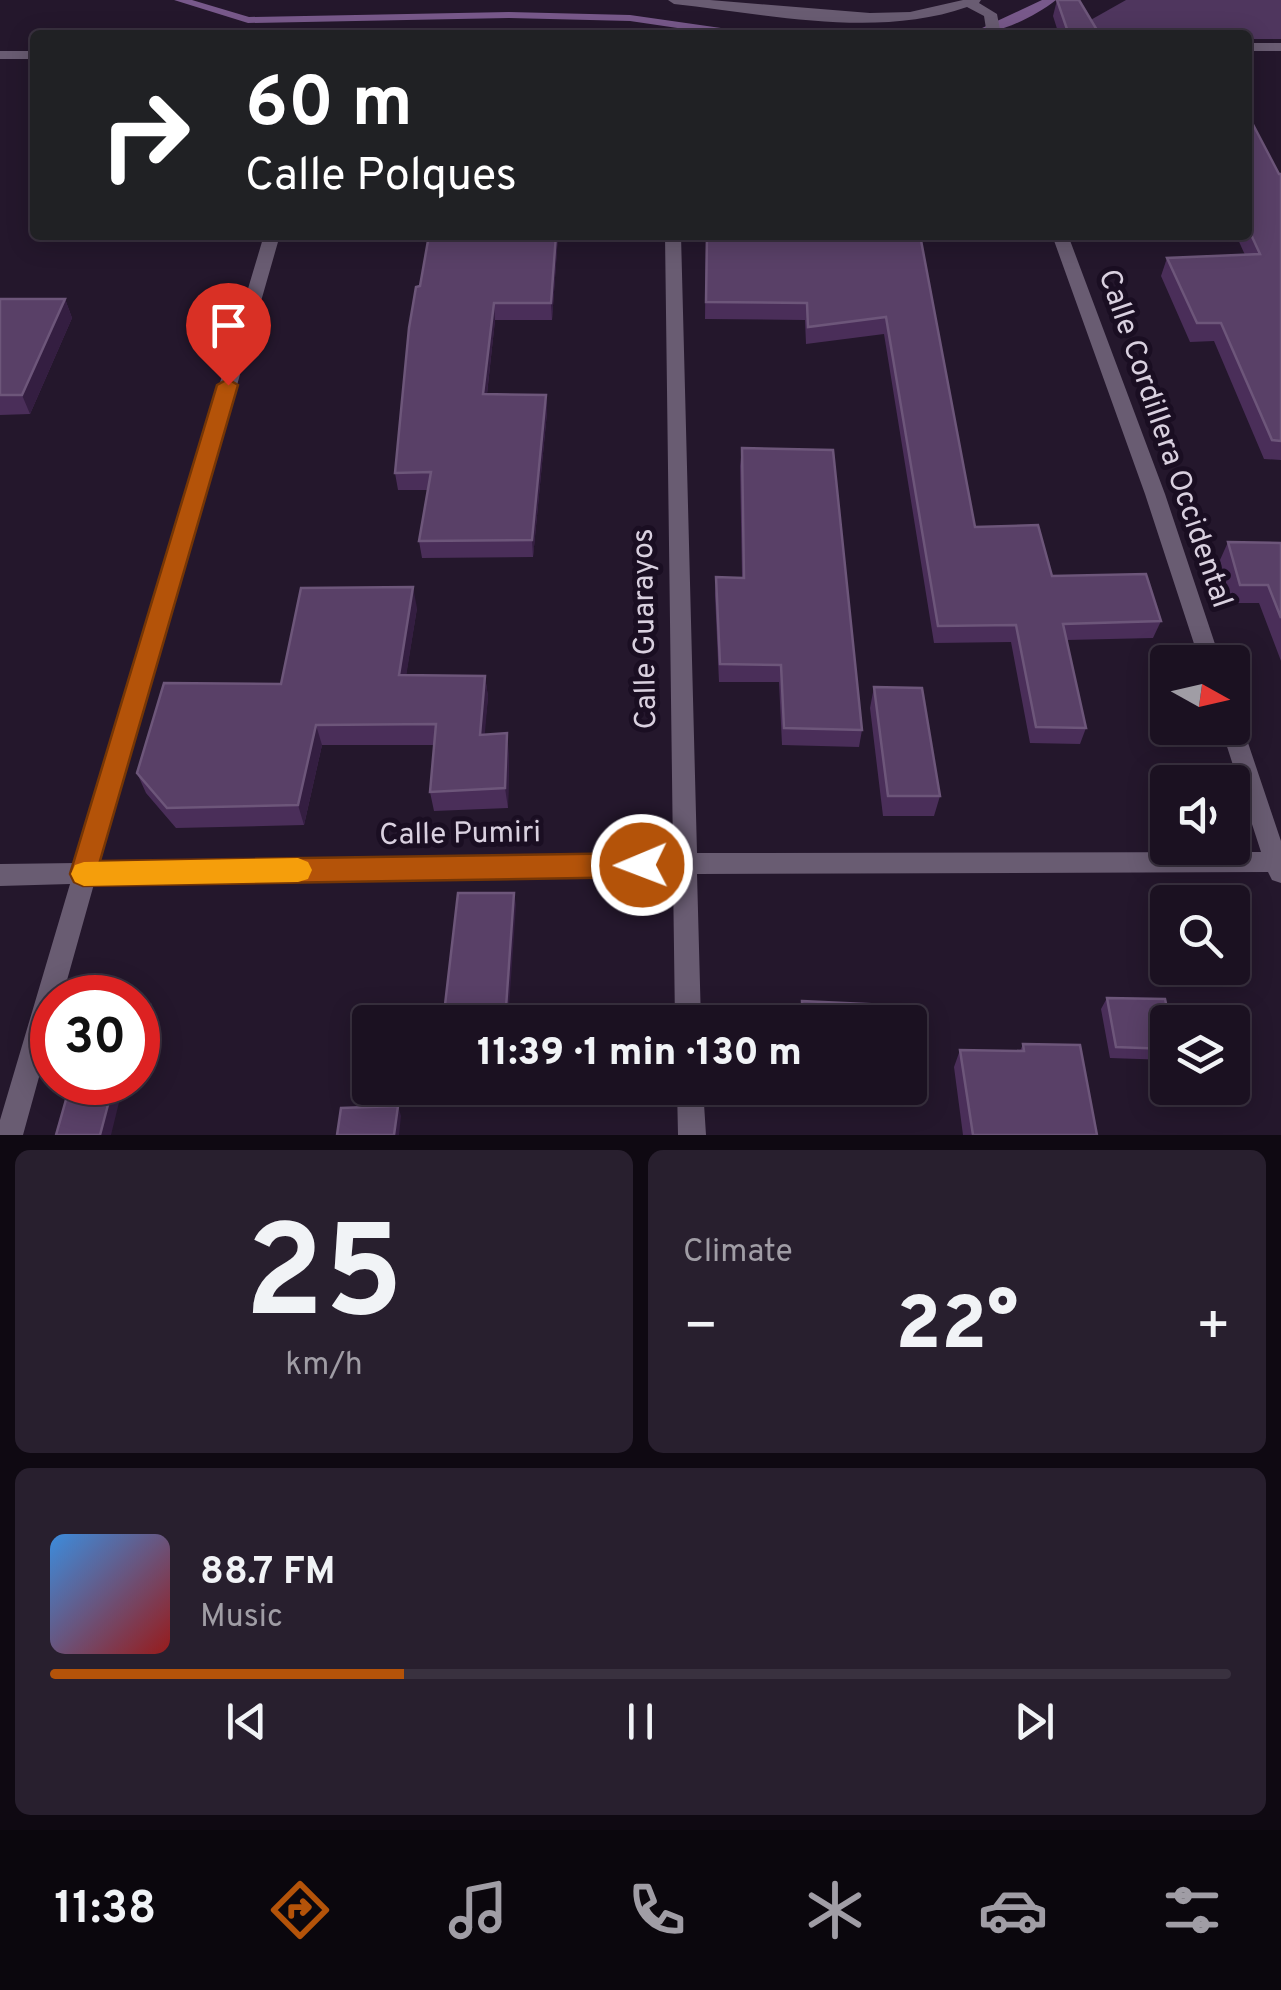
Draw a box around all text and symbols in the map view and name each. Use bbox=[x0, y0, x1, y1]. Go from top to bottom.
text: 60 m bbox=[245, 62, 413, 151]
icon: right bbox=[80, 70, 210, 200]
text: Calle Polques bbox=[245, 149, 517, 206]
street label: Calle Cordillera Occidental bbox=[1089, 265, 1239, 613]
pin bbox=[186, 283, 271, 386]
icon: arrive bbox=[201, 298, 256, 353]
street label: Calle Guarayos bbox=[626, 528, 666, 730]
north arrow bbox=[1150, 645, 1250, 745]
map controls bbox=[1150, 645, 1250, 1105]
button: sound bbox=[1150, 765, 1250, 865]
position arrow bbox=[590, 813, 694, 917]
street label: Calle Pumiri bbox=[379, 815, 541, 855]
button: search bbox=[1150, 885, 1250, 985]
speed limit sign: 30 bbox=[30, 975, 160, 1105]
button: layers bbox=[1150, 1005, 1250, 1105]
text: 11:39 · 1 min · 130 m bbox=[477, 1030, 802, 1079]
text: 25 bbox=[245, 1198, 403, 1363]
text: Climate bbox=[683, 1233, 793, 1273]
text: 22° bbox=[895, 1281, 1019, 1376]
text: − bbox=[683, 1294, 718, 1364]
text: + bbox=[1196, 1294, 1231, 1364]
text: km/h bbox=[285, 1346, 363, 1386]
text: 88.7 FM bbox=[200, 1549, 336, 1598]
text: Music bbox=[200, 1598, 283, 1638]
icon: previous bbox=[219, 1694, 274, 1749]
icon: pause bbox=[613, 1694, 668, 1749]
icon: next bbox=[1007, 1694, 1062, 1749]
icon: directions bbox=[265, 1875, 335, 1945]
icon: music bbox=[443, 1875, 513, 1945]
icon: phone bbox=[622, 1875, 692, 1945]
icon: climate bbox=[800, 1875, 870, 1945]
icon: car bbox=[978, 1875, 1048, 1945]
icon: filters bbox=[1157, 1875, 1227, 1945]
text: 11:38 bbox=[54, 1882, 156, 1939]

